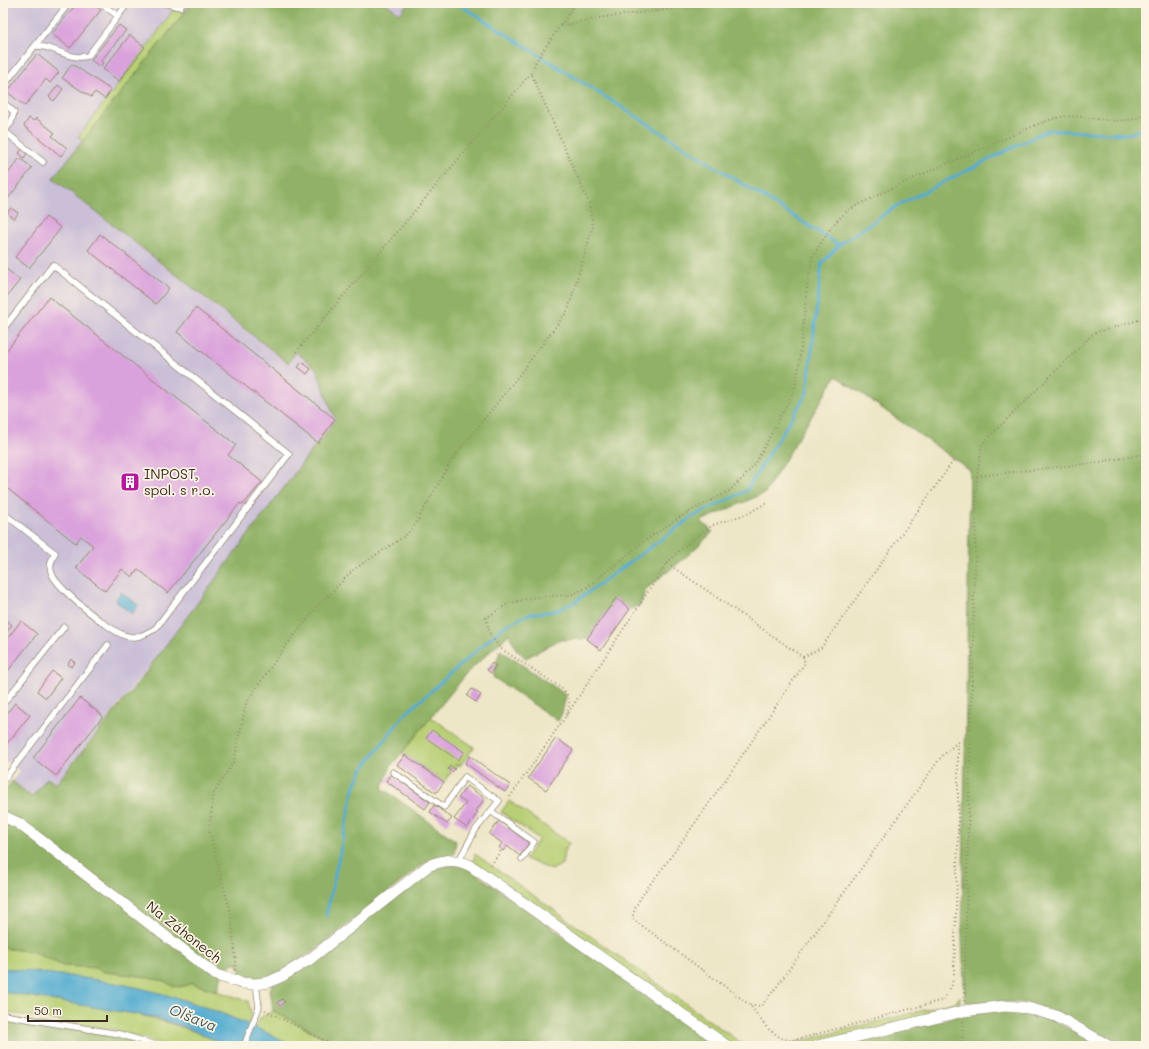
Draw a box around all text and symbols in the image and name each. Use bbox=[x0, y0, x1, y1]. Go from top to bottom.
place label: INPOST, spol. s r.o. bbox=[144, 464, 215, 499]
building icon: INPOST, spol. s r.o. bbox=[119, 471, 141, 493]
street label: Na Záhonech bbox=[143, 896, 226, 967]
scale bar bbox=[28, 997, 107, 1023]
water label: Olšava bbox=[167, 999, 220, 1035]
text: 50 m bbox=[34, 1002, 62, 1018]

